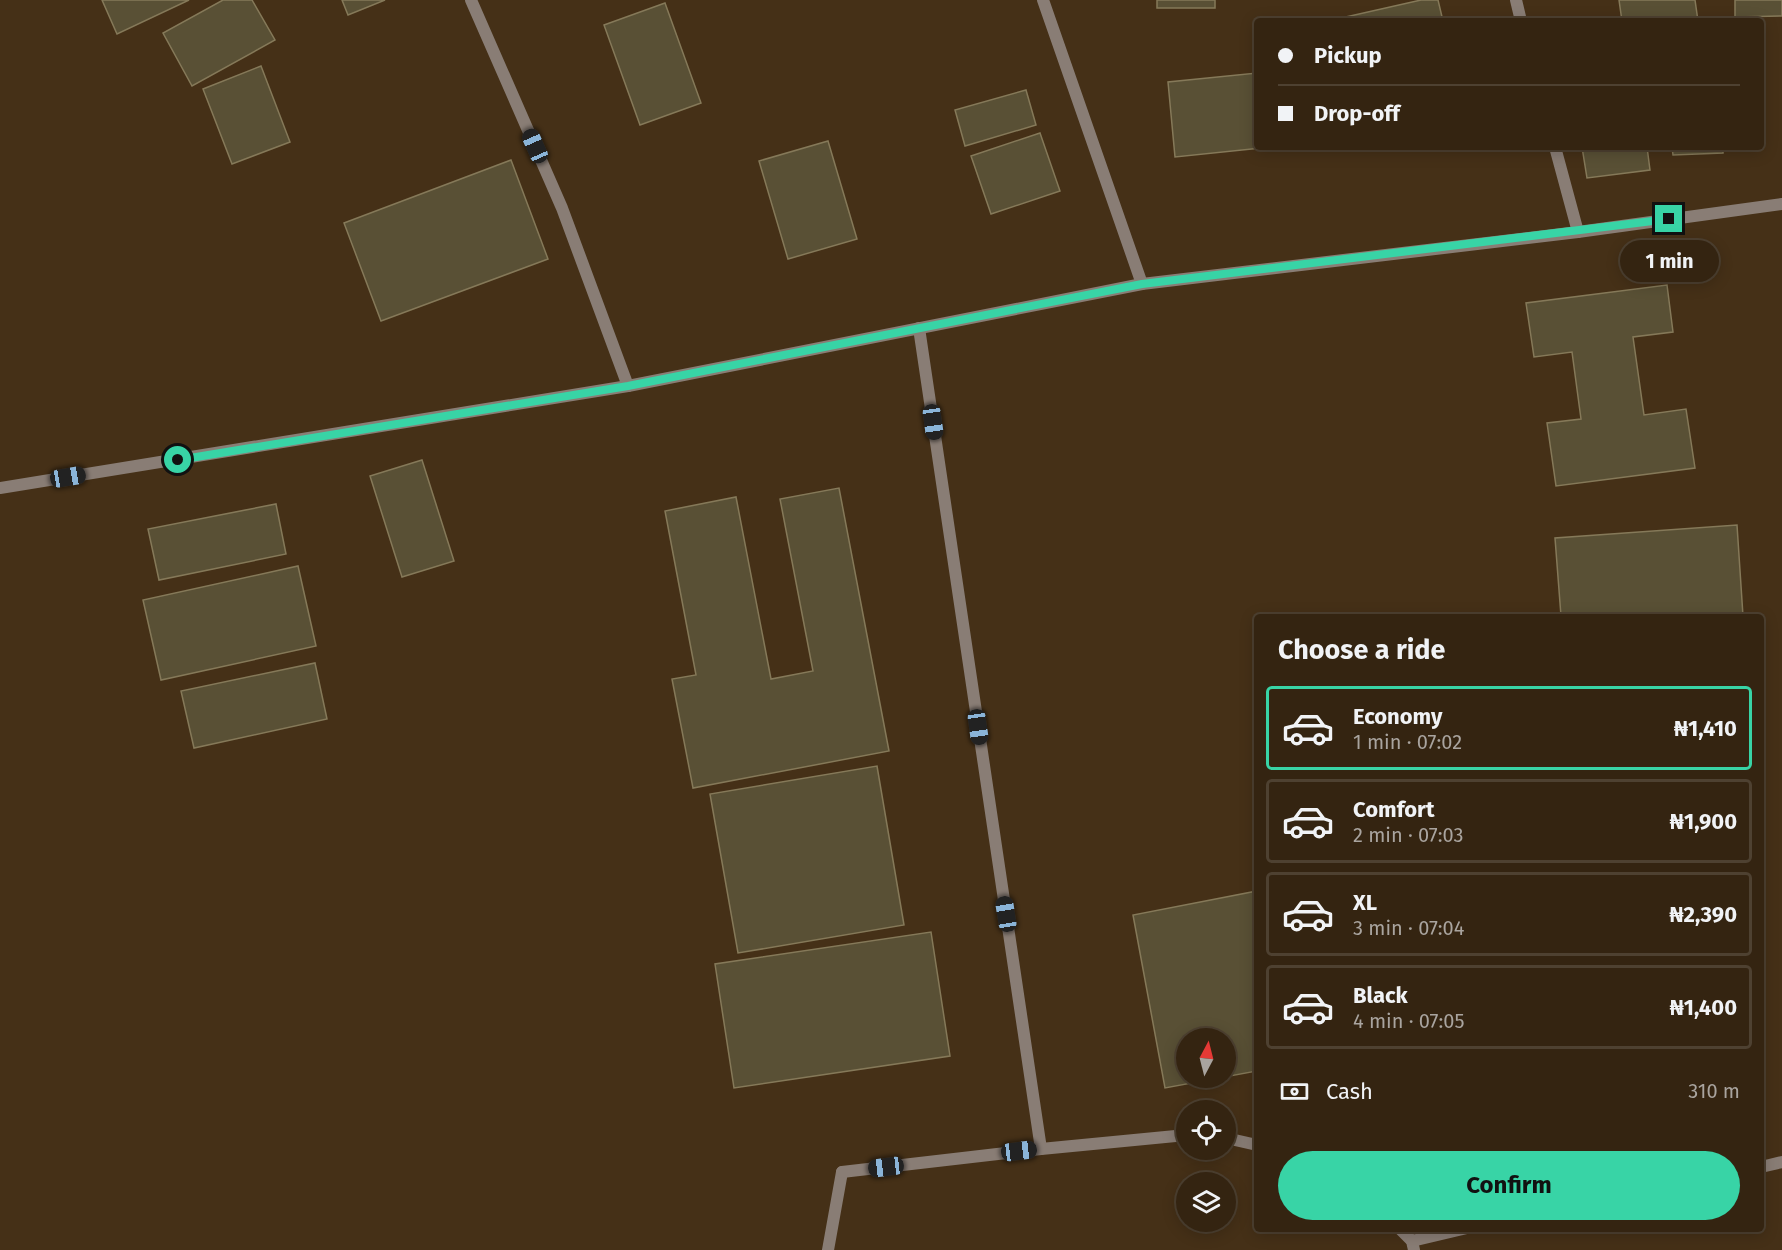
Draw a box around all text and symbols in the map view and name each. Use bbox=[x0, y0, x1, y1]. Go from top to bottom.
text: Pickup bbox=[1314, 42, 1382, 69]
text: Drop-off bbox=[1314, 100, 1400, 127]
car bbox=[519, 126, 551, 166]
route end bbox=[1655, 205, 1682, 232]
callout: 1 min bbox=[1620, 240, 1718, 282]
text: 1 min bbox=[1645, 249, 1694, 273]
car bbox=[922, 403, 944, 441]
route start bbox=[164, 446, 191, 473]
car bbox=[49, 465, 87, 489]
text: Choose a ride bbox=[1278, 634, 1445, 666]
icon: car bbox=[1281, 701, 1335, 755]
text: Economy bbox=[1353, 703, 1442, 730]
car bbox=[967, 708, 989, 746]
text: ₦1,410 bbox=[1674, 715, 1737, 742]
text: 1 min · 07:02 bbox=[1353, 730, 1462, 754]
icon: car bbox=[1281, 794, 1335, 848]
text: Comfort bbox=[1353, 796, 1434, 823]
text: ₦1,900 bbox=[1670, 808, 1737, 835]
text: 2 min · 07:03 bbox=[1353, 823, 1463, 847]
icon: car bbox=[1281, 887, 1335, 941]
text: XL bbox=[1353, 889, 1377, 916]
car bbox=[994, 895, 1018, 933]
text: ₦2,390 bbox=[1669, 901, 1737, 928]
text: 3 min · 07:04 bbox=[1353, 916, 1464, 940]
icon: car bbox=[1281, 980, 1335, 1034]
text: Black bbox=[1353, 982, 1408, 1009]
text: ₦1,400 bbox=[1669, 994, 1737, 1021]
text: 4 min · 07:05 bbox=[1353, 1009, 1464, 1033]
north arrow bbox=[1176, 1028, 1236, 1088]
map controls bbox=[1176, 1028, 1236, 1232]
icon: cash bbox=[1278, 1075, 1311, 1108]
text: Cash bbox=[1326, 1078, 1373, 1105]
text: 310 m bbox=[1688, 1079, 1740, 1103]
button: locate bbox=[1176, 1100, 1236, 1160]
car bbox=[1000, 1140, 1038, 1162]
button: Confirm bbox=[1278, 1151, 1740, 1220]
car bbox=[867, 1156, 905, 1178]
button: layers bbox=[1176, 1172, 1236, 1232]

